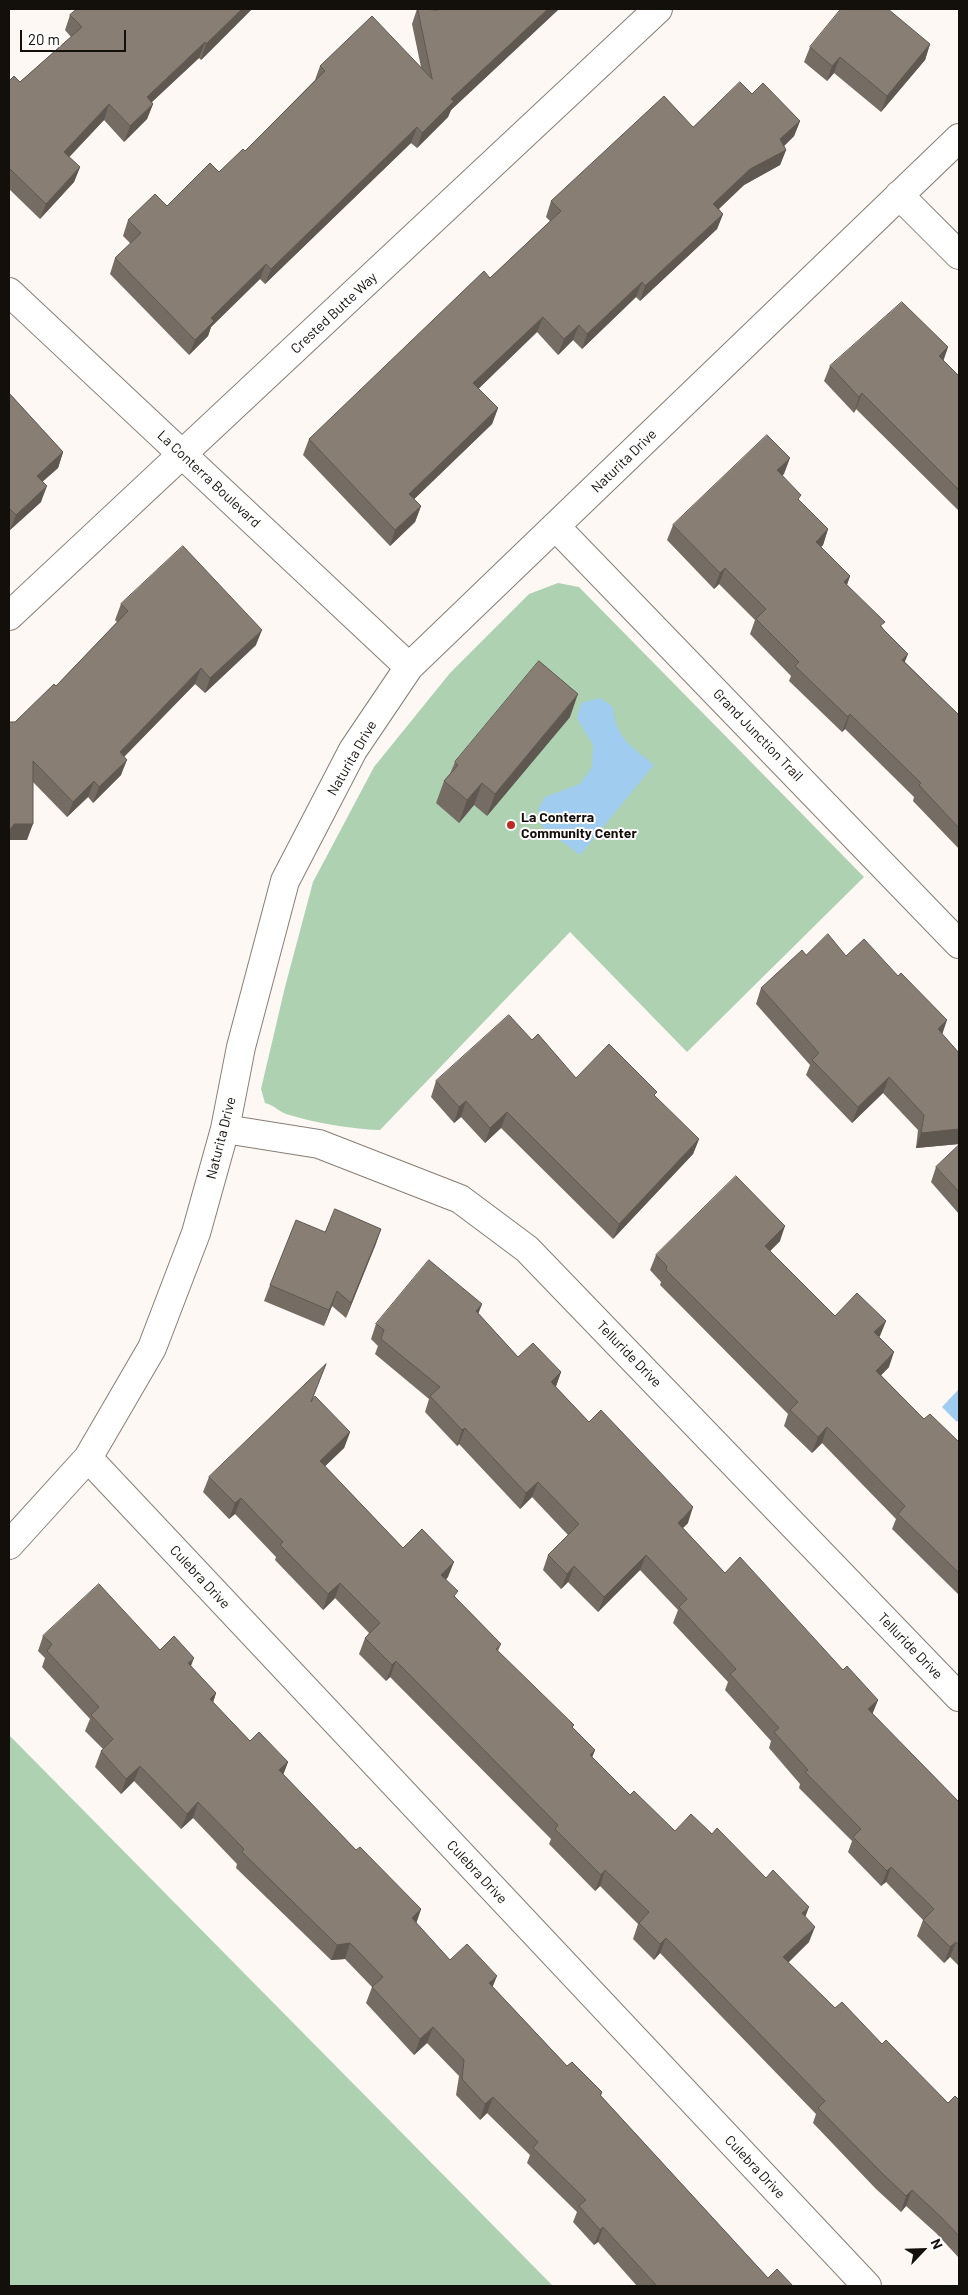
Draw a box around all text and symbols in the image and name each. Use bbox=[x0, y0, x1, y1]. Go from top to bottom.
scale bar bbox=[22, 20, 129, 52]
text: 20 m bbox=[28, 30, 60, 48]
street label: Crested Butte Way bbox=[287, 269, 381, 357]
street label: Naturita Drive bbox=[588, 426, 660, 496]
street label: La Conterra Boulevard bbox=[154, 427, 264, 531]
street label: Grand Junction Trail bbox=[710, 685, 806, 785]
street label: Naturita Drive bbox=[324, 717, 380, 799]
place label: La Conterra Community Center bbox=[521, 809, 637, 842]
marker: La Conterra Community Center bbox=[505, 819, 517, 831]
street label: Naturita Drive bbox=[203, 1095, 239, 1181]
street label: Telluride Drive bbox=[593, 1317, 665, 1391]
street label: Culebra Drive bbox=[166, 1542, 234, 1612]
street label: Telluride Drive bbox=[874, 1609, 946, 1683]
street label: Culebra Drive bbox=[443, 1837, 511, 1907]
street label: Culebra Drive bbox=[721, 2132, 789, 2202]
north arrow bbox=[898, 2225, 948, 2275]
text: N bbox=[928, 2236, 947, 2251]

